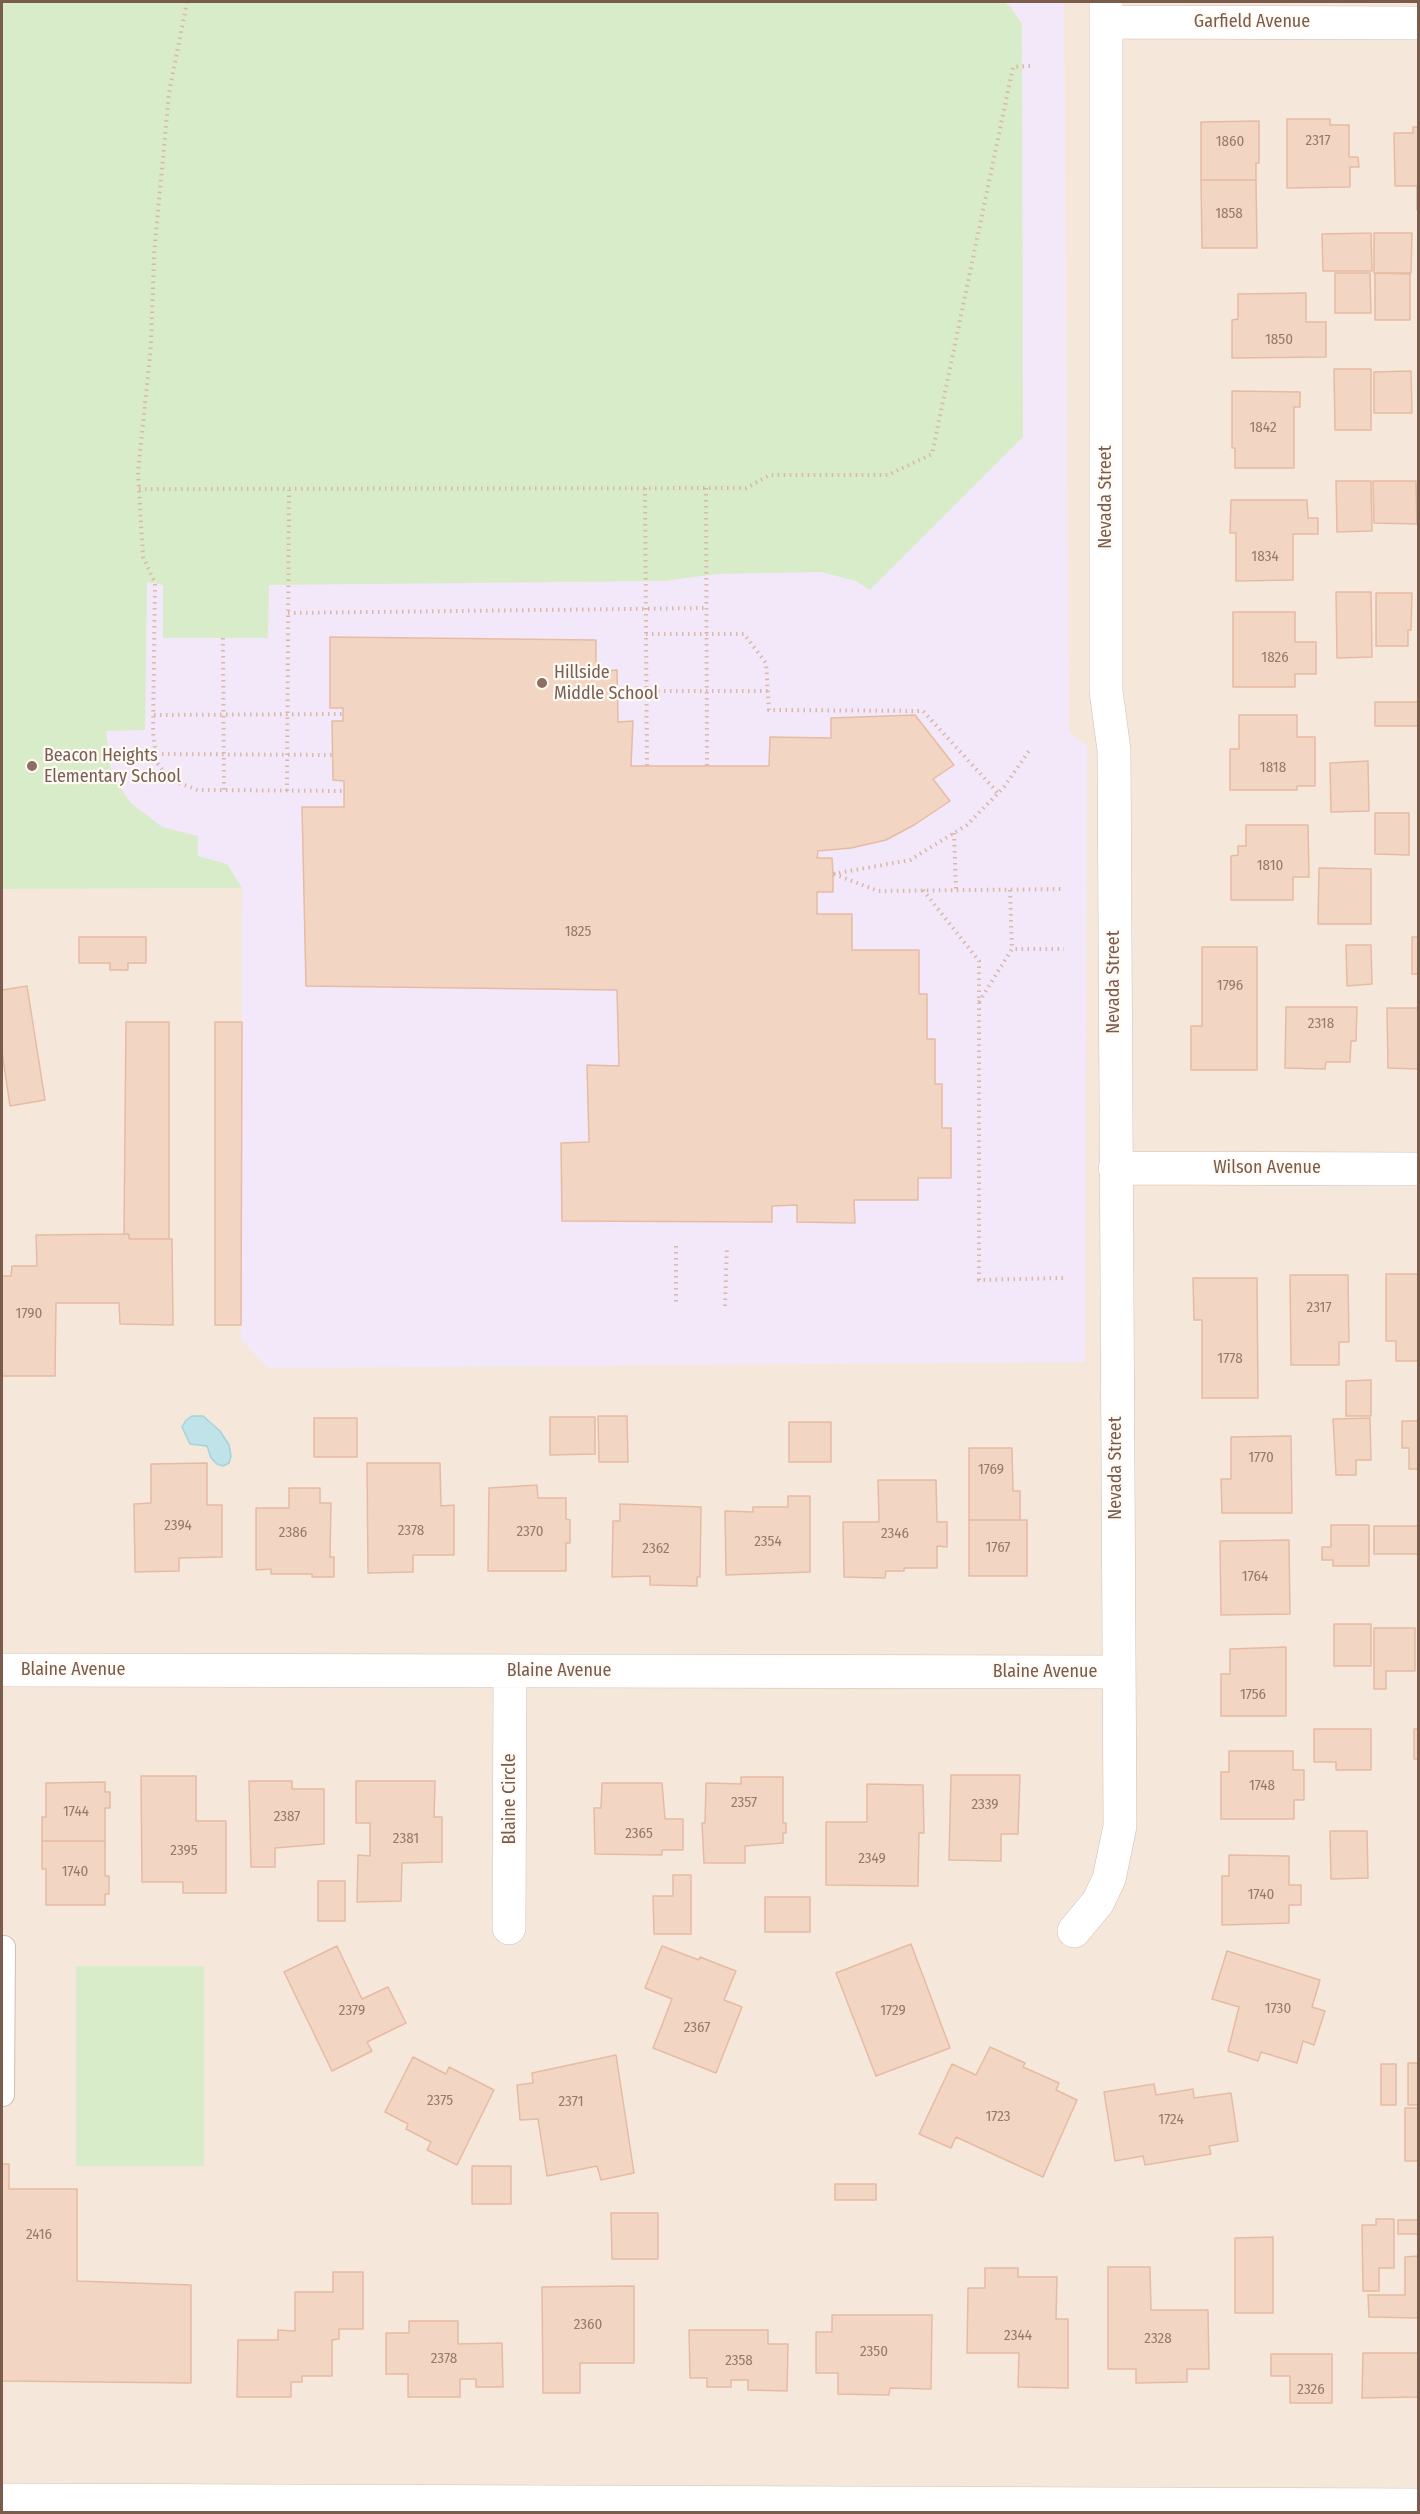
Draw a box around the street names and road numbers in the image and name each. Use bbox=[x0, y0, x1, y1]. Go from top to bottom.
street label: Garfield Avenue bbox=[1194, 11, 1310, 33]
street label: Nevada Street bbox=[1095, 445, 1117, 549]
street label: Nevada Street bbox=[1103, 930, 1125, 1034]
street label: Wilson Avenue bbox=[1213, 1157, 1321, 1179]
street label: Nevada Street bbox=[1105, 1416, 1127, 1520]
street label: Blaine Avenue bbox=[21, 1659, 125, 1681]
street label: Blaine Avenue bbox=[507, 1660, 611, 1682]
street label: Blaine Avenue bbox=[993, 1661, 1097, 1683]
street label: Blaine Circle bbox=[499, 1753, 521, 1845]

